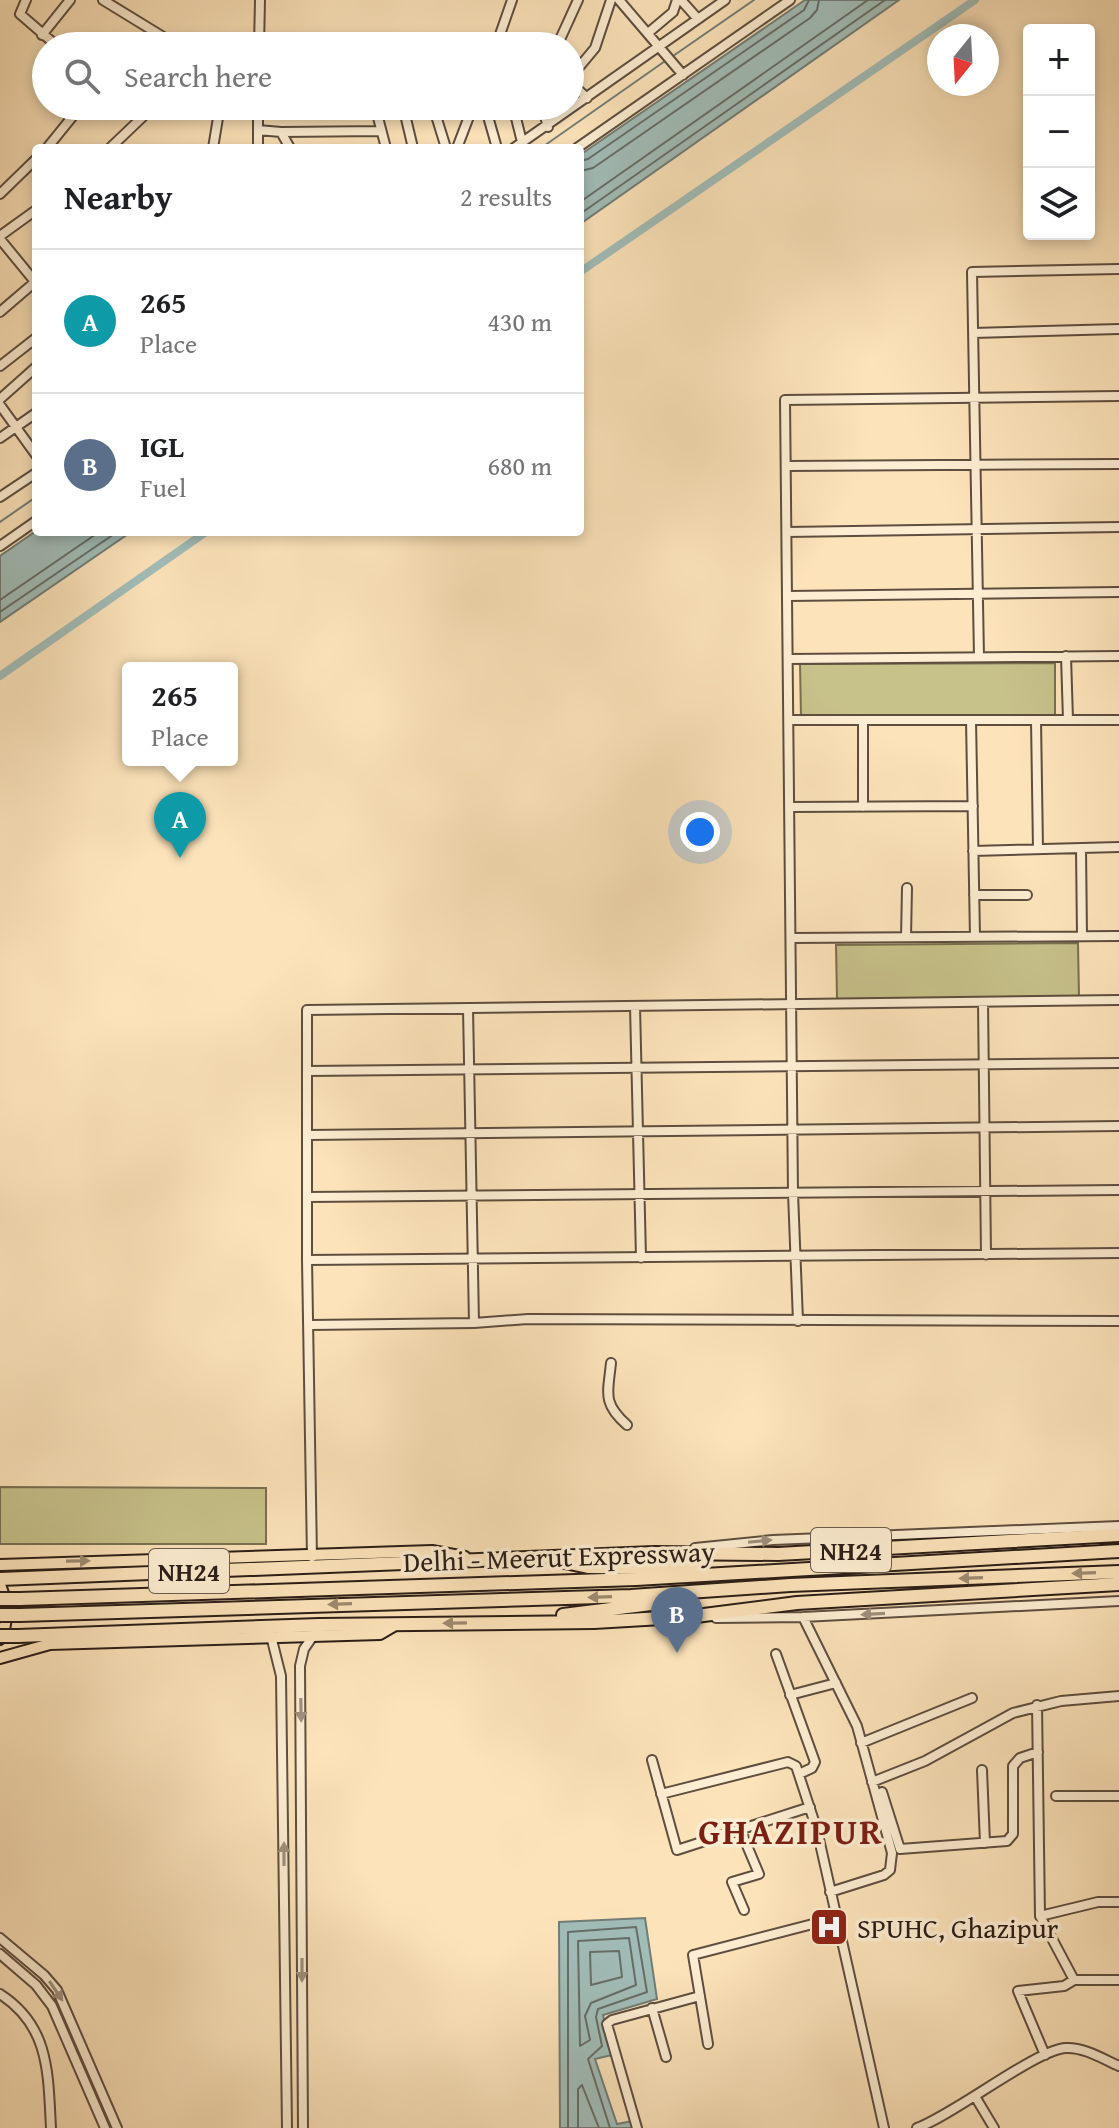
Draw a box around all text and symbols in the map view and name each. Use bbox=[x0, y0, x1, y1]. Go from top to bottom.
north arrow bbox=[927, 24, 999, 96]
map controls bbox=[1023, 24, 1095, 240]
button: + bbox=[1023, 24, 1095, 96]
search box bbox=[32, 32, 584, 120]
icon: search bbox=[60, 54, 104, 98]
text: Search here bbox=[124, 54, 272, 98]
button: − bbox=[1023, 96, 1095, 168]
button: layers bbox=[1023, 168, 1095, 240]
text: Nearby bbox=[64, 172, 173, 221]
text: 2 results bbox=[460, 177, 552, 216]
text: 265 bbox=[140, 280, 187, 324]
text: A bbox=[82, 302, 98, 341]
text: 430 m bbox=[487, 302, 552, 341]
text: Place bbox=[140, 324, 197, 363]
text: IGL bbox=[140, 424, 184, 468]
text: B bbox=[82, 446, 98, 485]
text: 680 m bbox=[487, 446, 552, 485]
text: Fuel bbox=[140, 468, 186, 507]
popup bbox=[122, 662, 238, 766]
text: 265 bbox=[151, 673, 198, 717]
text: Place bbox=[151, 717, 209, 756]
pin: A bbox=[154, 792, 206, 858]
your location bbox=[680, 812, 720, 852]
road number: NH24 bbox=[811, 1528, 891, 1572]
street label: Delhi - Meerut Expressway bbox=[402, 1530, 716, 1582]
one-way arrow bbox=[748, 1535, 773, 1548]
road number: NH24 bbox=[149, 1549, 229, 1593]
one-way arrow bbox=[66, 1555, 91, 1567]
one-way arrow bbox=[1071, 1567, 1096, 1580]
one-way arrow bbox=[958, 1571, 983, 1584]
pin: B bbox=[651, 1587, 703, 1653]
one-way arrow bbox=[587, 1590, 612, 1603]
one-way arrow bbox=[327, 1598, 352, 1610]
one-way arrow bbox=[860, 1608, 885, 1621]
one-way arrow bbox=[442, 1616, 467, 1629]
one-way arrow bbox=[295, 1698, 307, 1723]
district label: GHAZIPUR bbox=[698, 1804, 884, 1857]
one-way arrow bbox=[278, 1841, 290, 1866]
hospital icon: SPUHC, Ghazipur bbox=[808, 1906, 850, 1948]
place label: SPUHC, Ghazipur bbox=[857, 1907, 1059, 1948]
one-way arrow bbox=[296, 1958, 308, 1983]
one-way arrow bbox=[49, 1981, 64, 2002]

